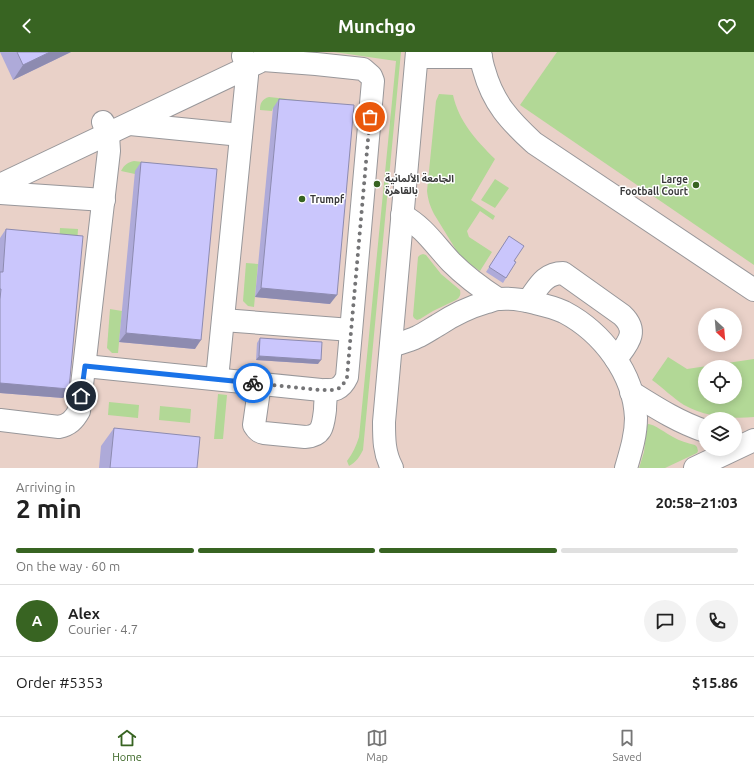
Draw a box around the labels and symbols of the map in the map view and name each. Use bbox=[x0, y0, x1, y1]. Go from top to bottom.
pin bbox=[353, 100, 387, 134]
place label: الجامعة الألمانية بالقاهرة bbox=[385, 172, 454, 197]
place label: Large Football Court bbox=[620, 174, 689, 197]
marker: الجامعة الألمانية بالقاهرة bbox=[372, 179, 382, 189]
marker: Large Football Court bbox=[691, 180, 701, 190]
marker: Trumpf bbox=[297, 194, 307, 204]
place label: Trumpf bbox=[310, 194, 345, 205]
north arrow bbox=[698, 308, 742, 352]
courier bbox=[233, 363, 273, 403]
pin bbox=[64, 379, 98, 413]

